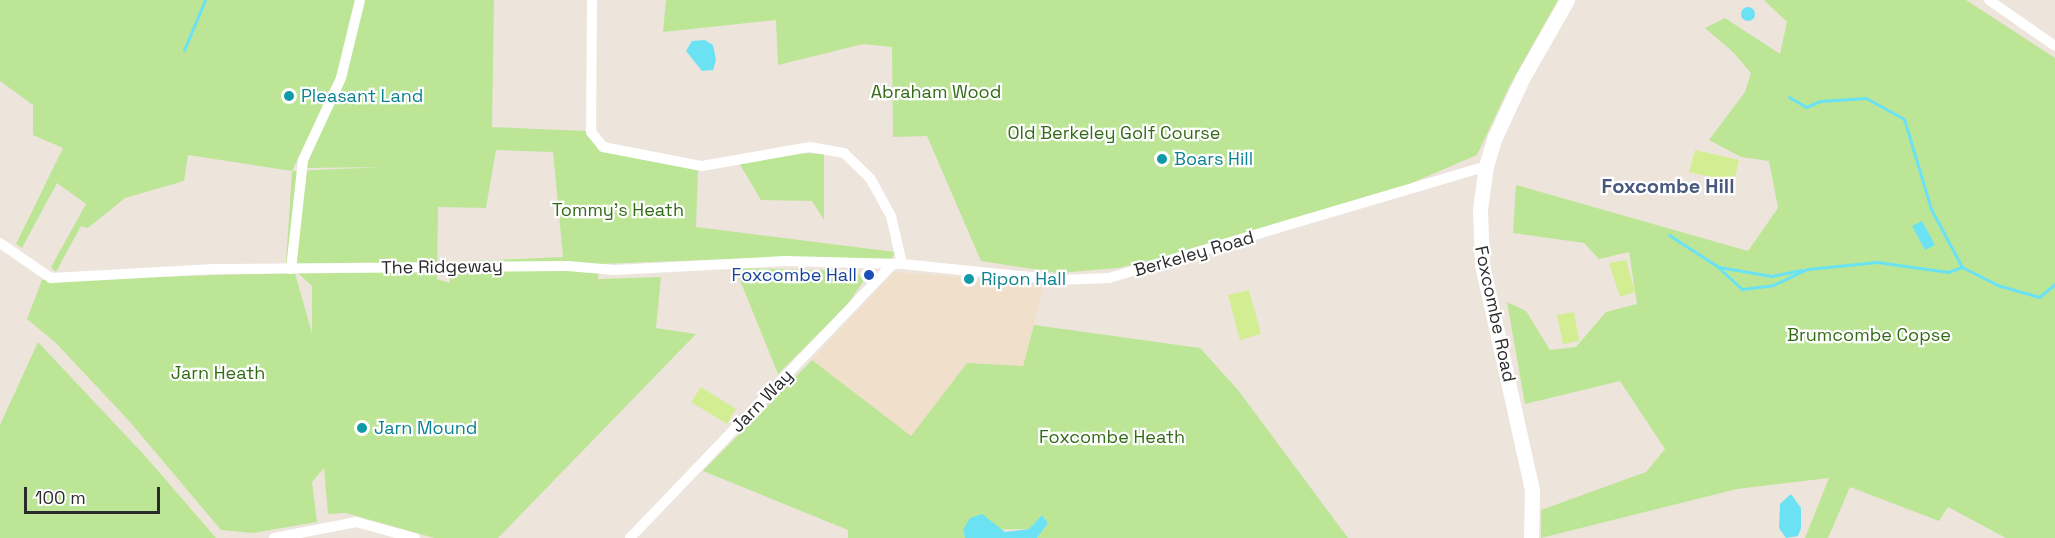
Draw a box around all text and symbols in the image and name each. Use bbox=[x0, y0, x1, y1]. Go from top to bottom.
park label: Abraham Wood bbox=[871, 81, 1001, 103]
place label: Pleasant Land bbox=[301, 85, 423, 107]
marker: Pleasant Land bbox=[282, 89, 296, 103]
park label: Old Berkeley Golf Course bbox=[1007, 122, 1221, 144]
place label: Boars Hill bbox=[1174, 148, 1253, 170]
marker: Boars Hill bbox=[1155, 152, 1169, 166]
district label: Foxcombe Hill bbox=[1602, 174, 1734, 198]
park label: Tommy's Heath bbox=[552, 199, 684, 221]
street label: Berkeley Road bbox=[1131, 227, 1257, 281]
street label: Foxcombe Road bbox=[1470, 244, 1520, 384]
street label: The Ridgeway bbox=[381, 255, 503, 279]
place label: Foxcombe Hall bbox=[732, 264, 857, 286]
marker: Foxcombe Hall bbox=[862, 268, 876, 282]
place label: Ripon Hall bbox=[981, 268, 1066, 290]
marker: Ripon Hall bbox=[962, 272, 976, 286]
park label: Brumcombe Copse bbox=[1787, 324, 1951, 346]
park label: Jarn Heath bbox=[171, 362, 265, 384]
street label: Jarn Way bbox=[727, 365, 797, 437]
place label: Jarn Mound bbox=[374, 417, 477, 439]
marker: Jarn Mound bbox=[355, 421, 369, 435]
park label: Foxcombe Heath bbox=[1039, 426, 1185, 448]
scale bar bbox=[27, 475, 164, 513]
text: 100 m bbox=[35, 486, 86, 509]

